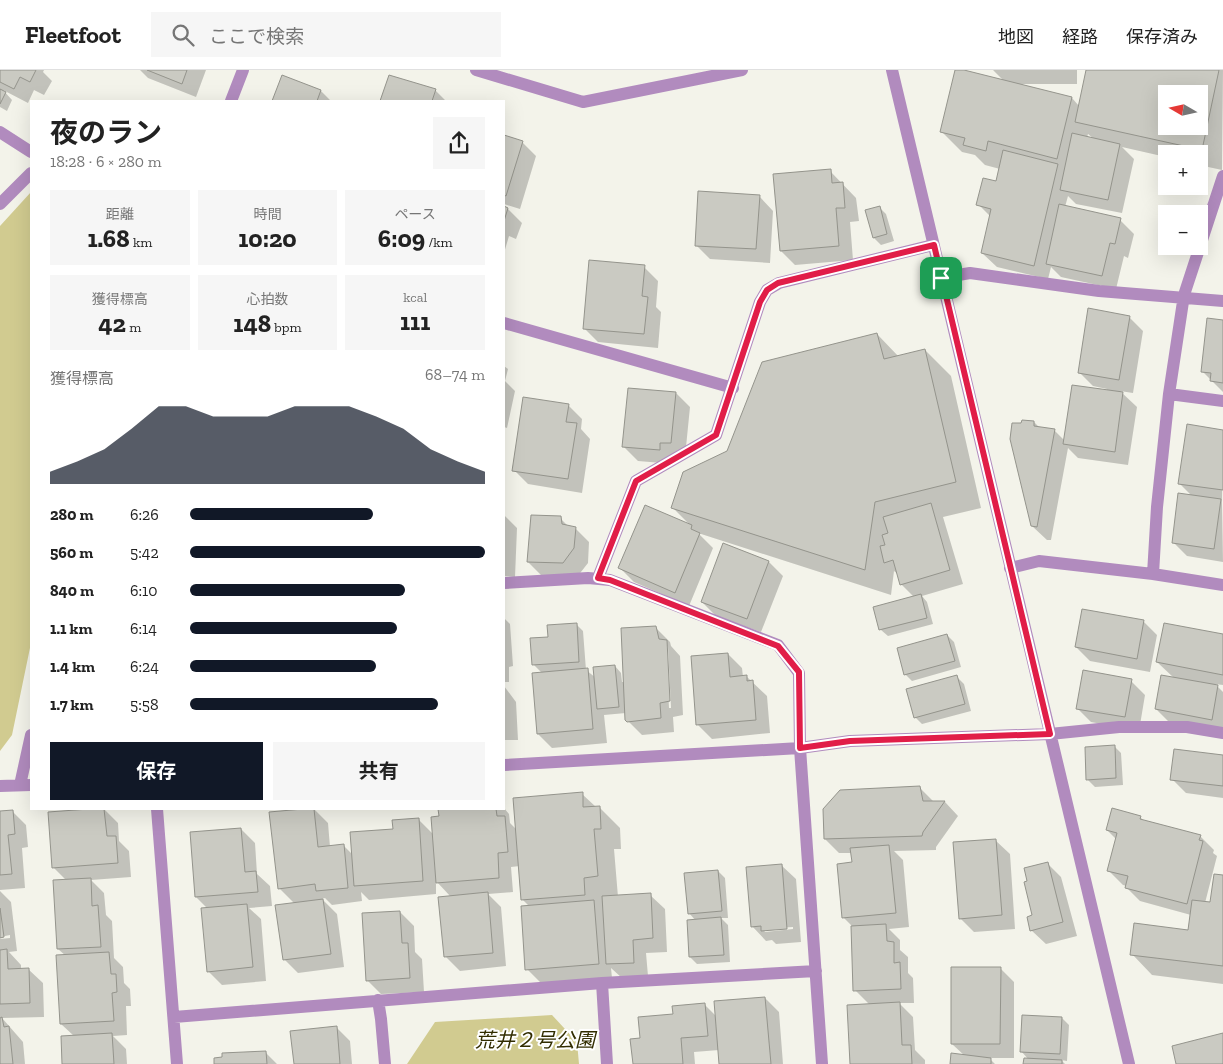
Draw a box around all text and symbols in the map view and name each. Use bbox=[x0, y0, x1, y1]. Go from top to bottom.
search box bbox=[151, 12, 501, 57]
text: Fleetfoot bbox=[25, 20, 121, 49]
icon: search bbox=[169, 21, 197, 49]
text: ここで検索 bbox=[209, 25, 304, 48]
text: 地図 bbox=[998, 26, 1034, 48]
text: 経路 bbox=[1062, 26, 1098, 48]
text: 保存済み bbox=[1126, 26, 1198, 48]
north arrow bbox=[1158, 85, 1208, 135]
map controls bbox=[1158, 85, 1208, 255]
text: 夜のラン bbox=[50, 116, 162, 149]
button: share bbox=[433, 117, 485, 169]
button: + bbox=[1158, 145, 1208, 195]
text: 18:28 · 6 × 280 m bbox=[50, 152, 161, 171]
button: − bbox=[1158, 205, 1208, 255]
text: 距離 bbox=[106, 206, 134, 223]
text: 時間 bbox=[253, 206, 281, 223]
text: ペース bbox=[395, 206, 436, 223]
text: 1.68 bbox=[87, 223, 130, 253]
text: 10:20 bbox=[238, 223, 297, 253]
text: 6:09 bbox=[378, 223, 425, 253]
text: km bbox=[130, 234, 152, 251]
text: /km bbox=[425, 234, 453, 251]
pin bbox=[920, 257, 962, 299]
icon: arrive bbox=[927, 264, 955, 292]
text: kcal bbox=[403, 289, 427, 306]
text: 獲得標高 bbox=[92, 291, 148, 308]
text: 心拍数 bbox=[246, 291, 288, 308]
text: 111 bbox=[400, 306, 430, 336]
text: 42 bbox=[98, 308, 126, 338]
text: 148 bbox=[233, 308, 271, 338]
text: m bbox=[126, 319, 141, 336]
text: bpm bbox=[271, 319, 302, 336]
text: 68–74 m bbox=[425, 365, 485, 384]
text: 獲得標高 bbox=[50, 369, 114, 388]
text: 280 m bbox=[50, 505, 93, 524]
text: 6:26 bbox=[130, 505, 159, 524]
text: 560 m bbox=[50, 543, 93, 562]
text: 5:42 bbox=[130, 543, 159, 562]
text: 840 m bbox=[50, 581, 94, 600]
text: 6:10 bbox=[130, 581, 157, 600]
text: 1.1 km bbox=[50, 619, 92, 638]
text: 6:14 bbox=[130, 619, 157, 638]
text: 1.4 km bbox=[50, 657, 95, 676]
text: 6:24 bbox=[130, 657, 159, 676]
text: 1.7 km bbox=[50, 695, 93, 714]
text: 5:58 bbox=[130, 695, 159, 714]
button: 保存 bbox=[50, 742, 263, 800]
button: 共有 bbox=[273, 742, 485, 800]
park label: 荒井２号公園 bbox=[475, 1028, 598, 1052]

